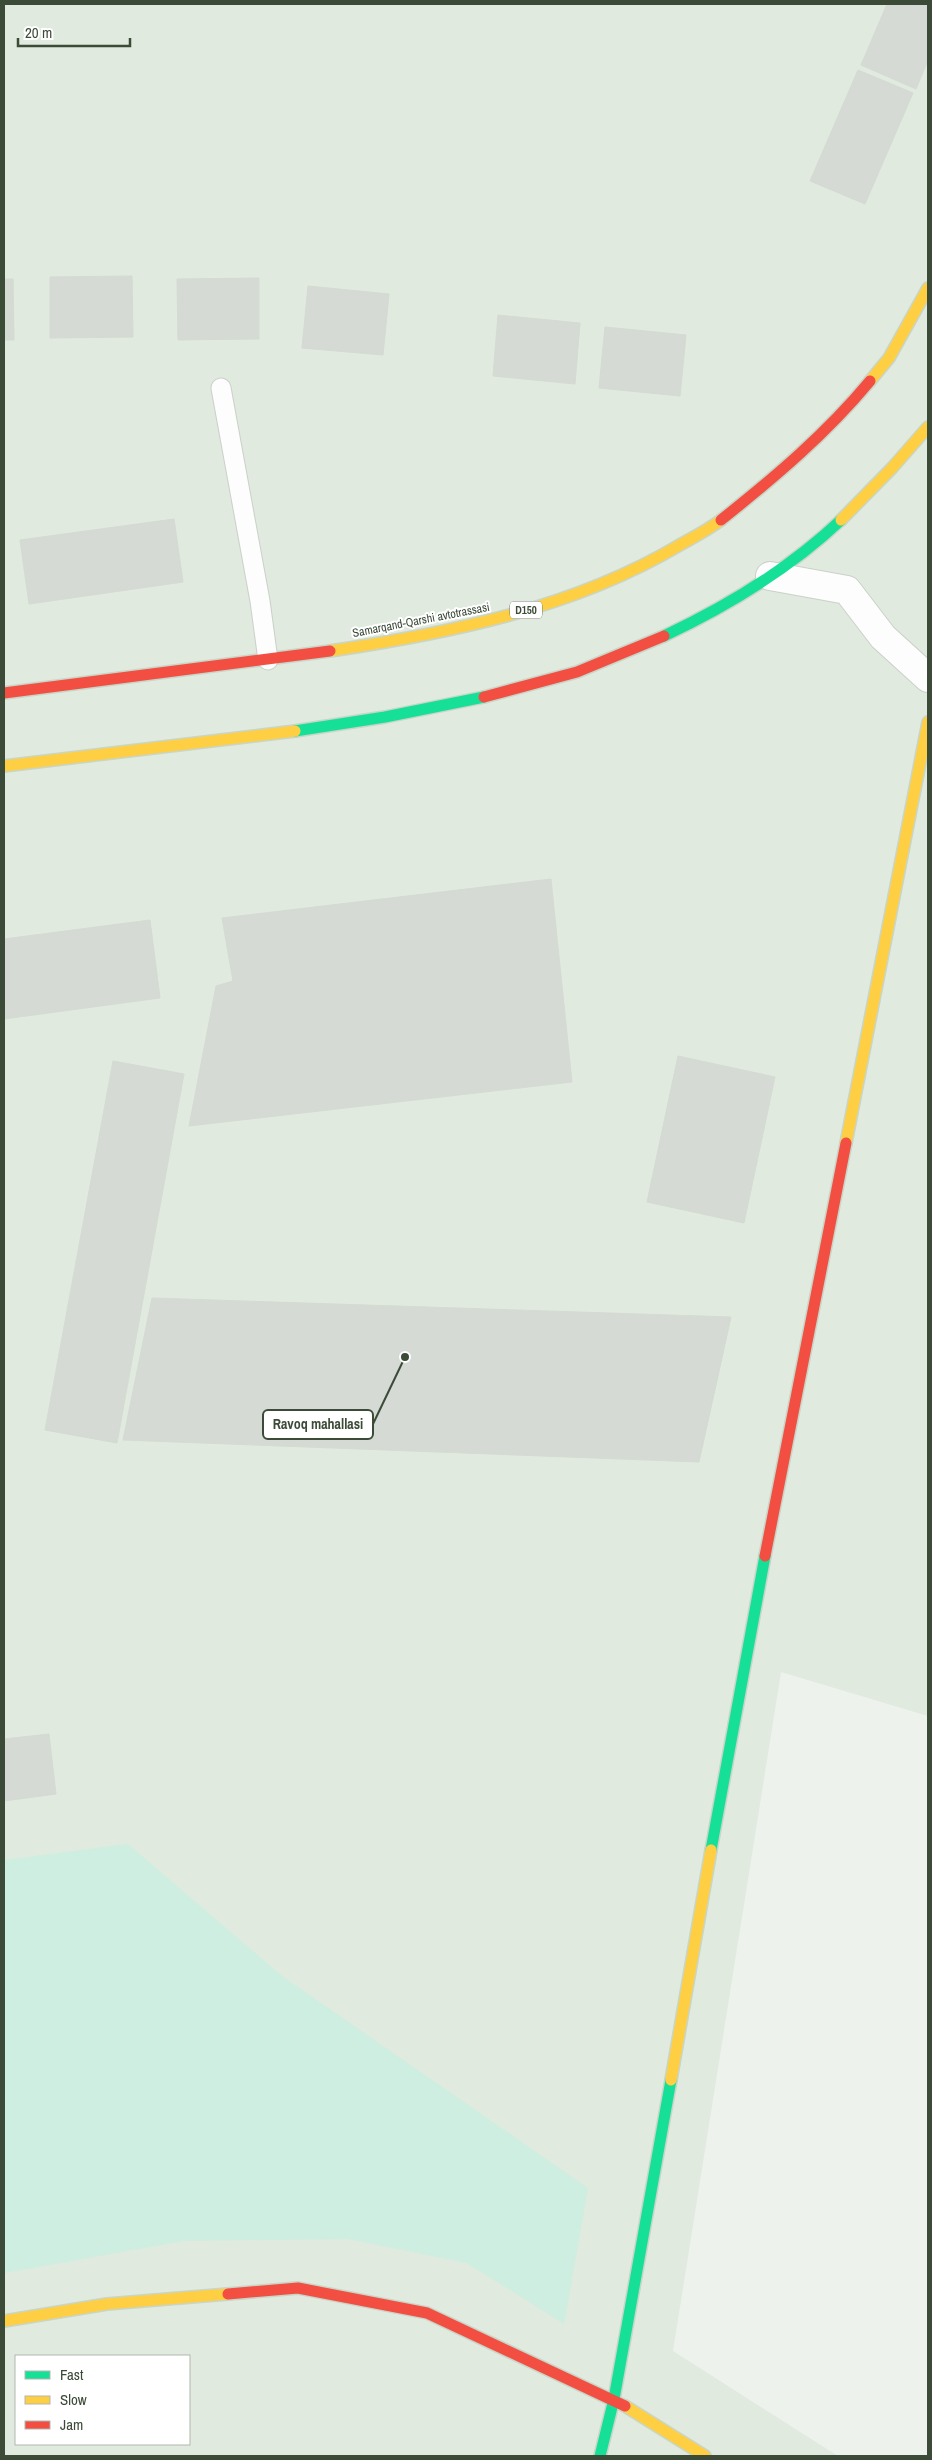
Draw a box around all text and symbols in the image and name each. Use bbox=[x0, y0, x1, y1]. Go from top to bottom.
scale bar bbox=[18, 15, 130, 47]
text: 20 m bbox=[25, 22, 52, 43]
street label: Samarqand-Qarshi avtotrassasi bbox=[351, 599, 491, 641]
road number: D150 bbox=[510, 602, 542, 618]
callout: Ravoq mahallasi bbox=[263, 1410, 373, 1439]
text: Ravoq mahallasi bbox=[273, 1415, 363, 1433]
legend bbox=[15, 2355, 190, 2445]
text: Fast bbox=[60, 2364, 84, 2385]
text: Slow bbox=[60, 2389, 87, 2410]
text: Jam bbox=[60, 2414, 83, 2435]

